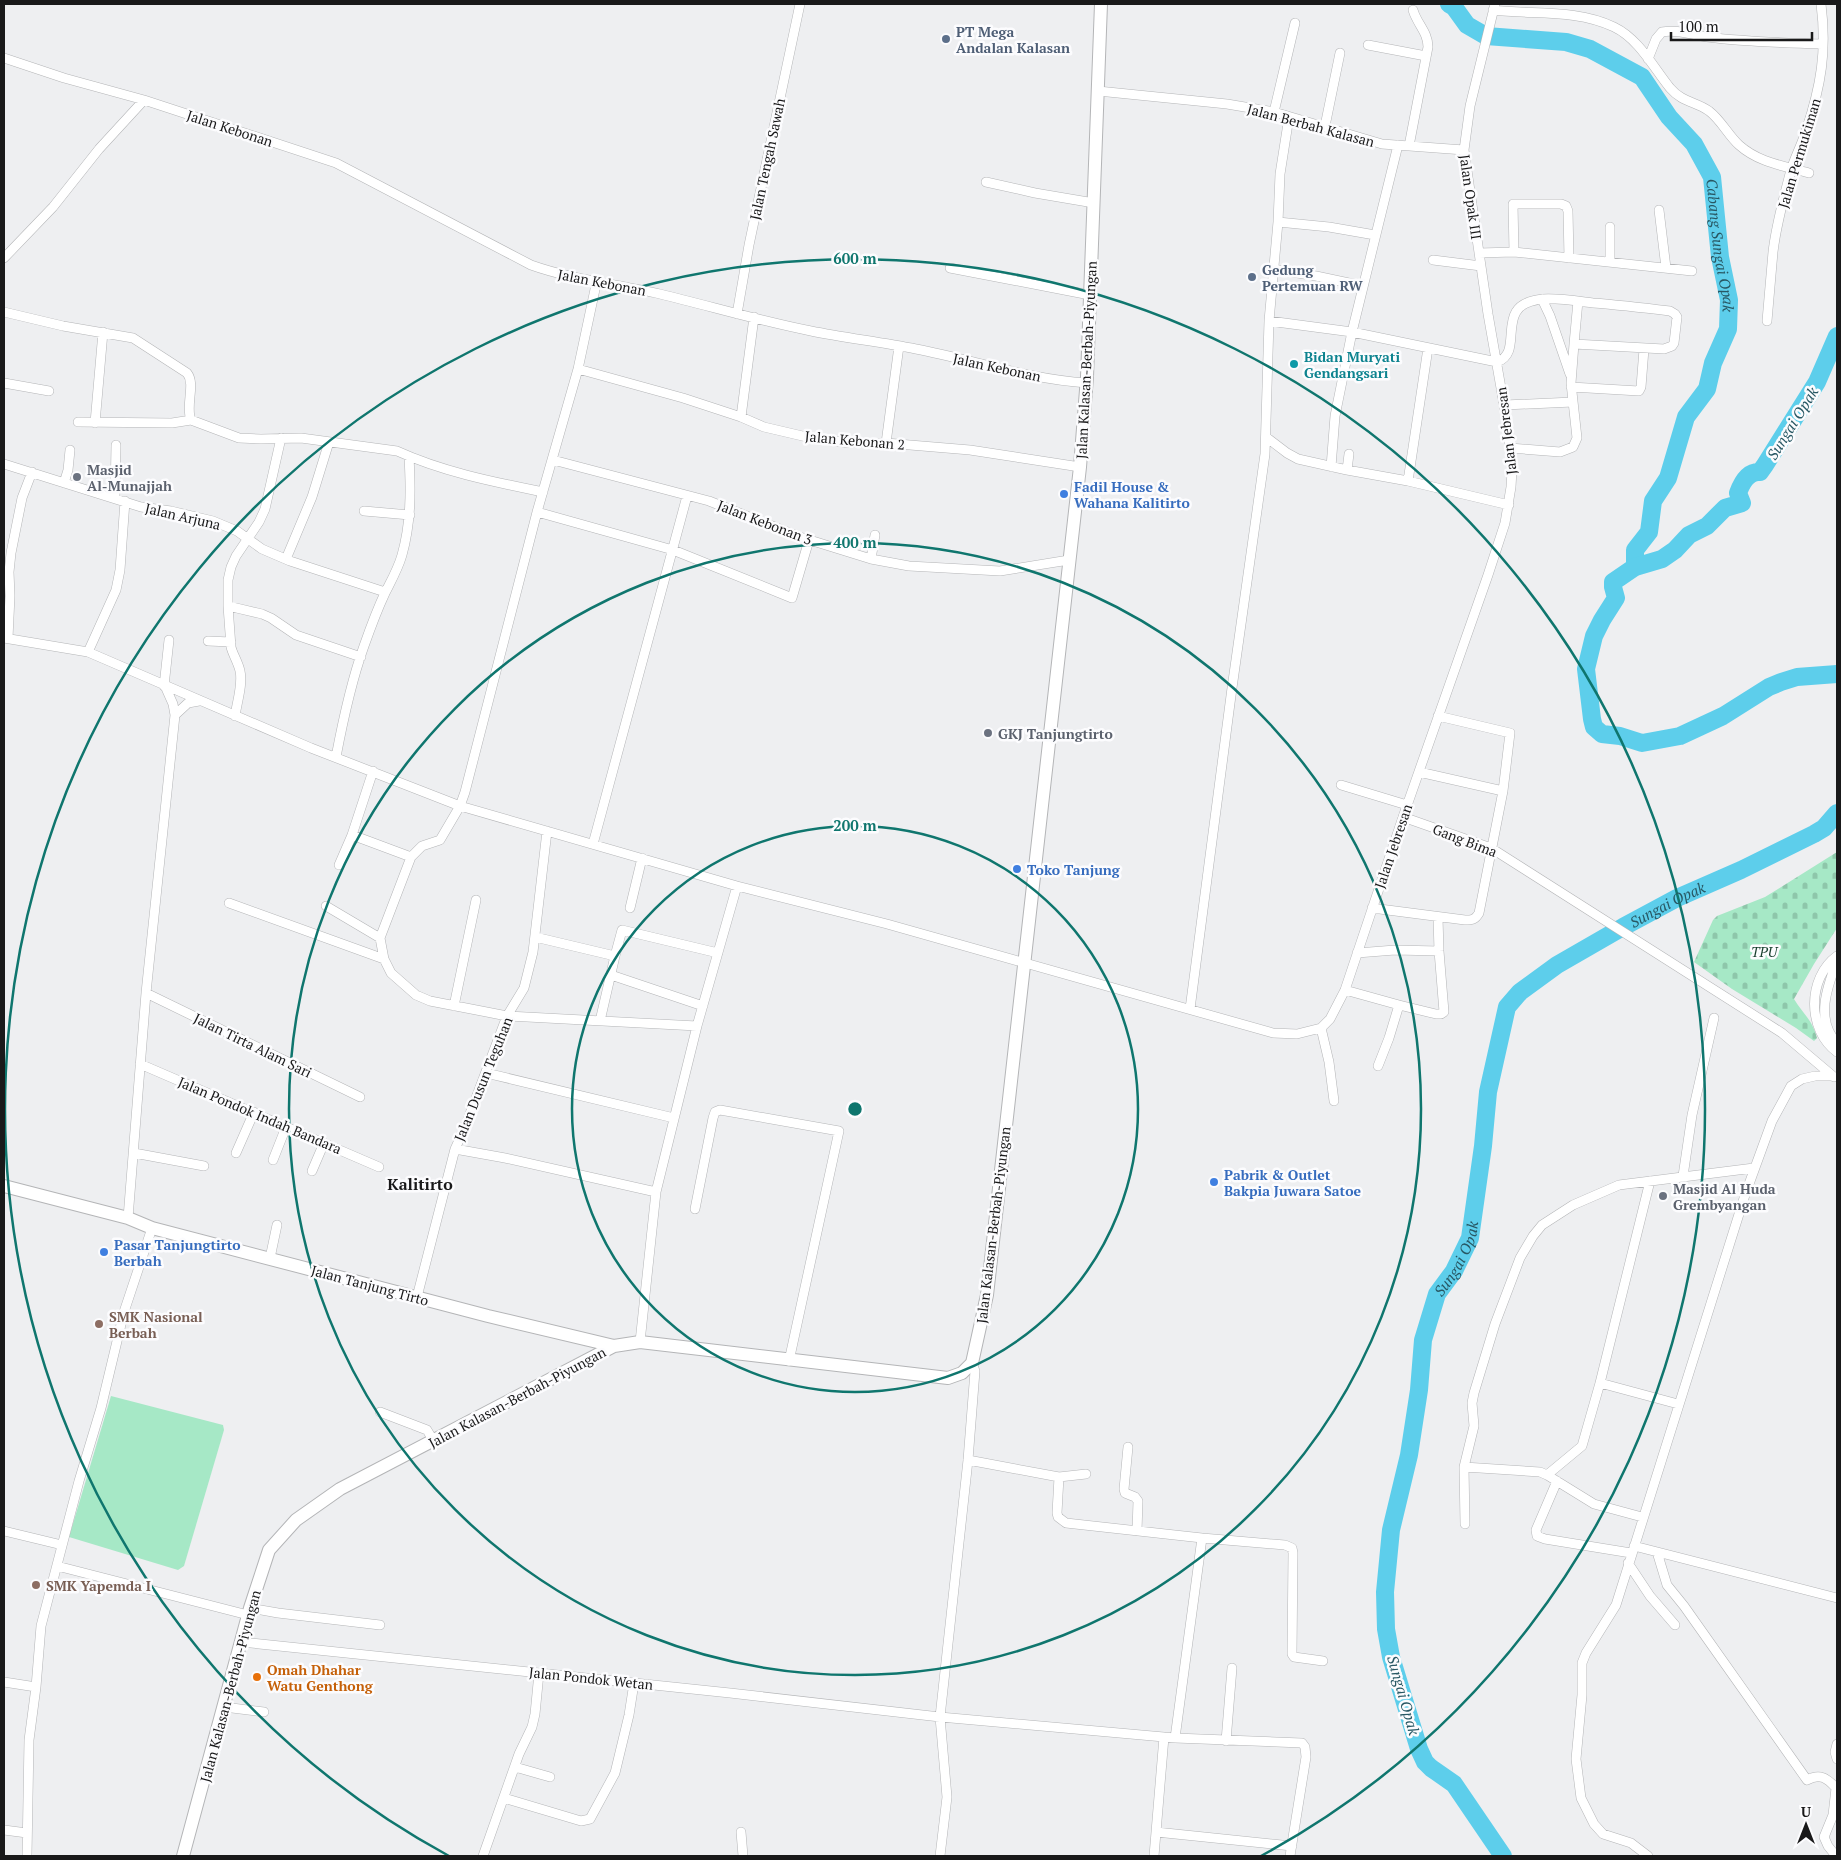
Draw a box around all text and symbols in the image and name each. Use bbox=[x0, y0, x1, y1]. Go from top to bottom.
scale bar bbox=[1671, 10, 1812, 42]
text: 100 m bbox=[1678, 16, 1719, 36]
place label: PT Mega Andalan Kalasan bbox=[956, 22, 1070, 57]
marker: PT Mega Andalan Kalasan bbox=[940, 33, 952, 45]
street label: Jalan Permukiman bbox=[1773, 95, 1825, 210]
street label: Jalan Tengah Sawah bbox=[745, 96, 789, 222]
street label: Jalan Berbah Kalasan bbox=[1245, 99, 1377, 151]
street label: Jalan Kebonan bbox=[185, 105, 276, 151]
street label: Jalan Opak III bbox=[1456, 153, 1486, 241]
water label: Cabang Sungai Opak bbox=[1702, 178, 1739, 313]
text: 600 m bbox=[833, 248, 877, 268]
street label: Jalan Kalasan-Berbah-Piyungan bbox=[1071, 260, 1101, 460]
place label: Gedung Pertemuan RW bbox=[1262, 260, 1363, 295]
street label: Jalan Kebonan bbox=[556, 264, 648, 300]
marker: Gedung Pertemuan RW bbox=[1246, 271, 1258, 283]
place label: Bidan Muryati Gendangsari bbox=[1304, 347, 1400, 382]
street label: Jalan Kebonan bbox=[951, 348, 1043, 386]
marker: Bidan Muryati Gendangsari bbox=[1288, 358, 1300, 370]
water label: Sungai Opak bbox=[1762, 382, 1823, 463]
street label: Jalan Jebresan bbox=[1491, 385, 1521, 476]
street label: Jalan Kebonan 2 bbox=[804, 426, 906, 454]
place label: Masjid Al-Munajjah bbox=[87, 460, 172, 495]
marker: Masjid Al-Munajjah bbox=[71, 471, 83, 483]
place label: Fadil House & Wahana Kalitirto bbox=[1074, 477, 1190, 512]
marker: Fadil House & Wahana Kalitirto bbox=[1058, 488, 1070, 500]
street label: Jalan Kebonan 3 bbox=[715, 495, 815, 549]
street label: Jalan Arjuna bbox=[143, 498, 223, 534]
text: 400 m bbox=[833, 532, 877, 552]
place label: GKJ Tanjungtirto bbox=[998, 724, 1113, 743]
marker: GKJ Tanjungtirto bbox=[982, 727, 994, 739]
street label: Jalan Jebresan bbox=[1370, 801, 1417, 891]
text: 200 m bbox=[833, 815, 877, 835]
street label: Gang Bima bbox=[1430, 819, 1500, 861]
place label: Toko Tanjung bbox=[1027, 860, 1121, 879]
marker: Toko Tanjung bbox=[1011, 863, 1023, 875]
water label: Sungai Opak bbox=[1626, 877, 1709, 932]
park label: TPU bbox=[1751, 942, 1779, 961]
street label: Jalan Tirta Alam Sari bbox=[191, 1008, 315, 1082]
street label: Jalan Dusun Teguhan bbox=[449, 1013, 517, 1144]
street label: Jalan Pondok Indah Bandara bbox=[175, 1072, 345, 1158]
centre of rings bbox=[846, 1100, 864, 1118]
street label: Jalan Kalasan-Berbah-Piyungan bbox=[971, 1125, 1015, 1325]
place label: Pabrik & Outlet Bakpia Juwara Satoe bbox=[1224, 1165, 1362, 1200]
district label: Kalitirto bbox=[387, 1173, 453, 1195]
marker: Pabrik & Outlet Bakpia Juwara Satoe bbox=[1208, 1176, 1220, 1188]
place label: Masjid Al Huda Grembyangan bbox=[1673, 1179, 1776, 1214]
marker: Masjid Al Huda Grembyangan bbox=[1657, 1190, 1669, 1202]
water label: Sungai Opak bbox=[1429, 1219, 1482, 1300]
place label: Pasar Tanjungtirto Berbah bbox=[114, 1235, 241, 1270]
marker: Pasar Tanjungtirto Berbah bbox=[98, 1246, 110, 1258]
street label: Jalan Tanjung Tirto bbox=[309, 1260, 431, 1310]
place label: SMK Nasional Berbah bbox=[109, 1307, 203, 1342]
marker: SMK Nasional Berbah bbox=[93, 1318, 105, 1330]
street label: Jalan Kalasan-Berbah-Piyungan bbox=[425, 1342, 610, 1452]
place label: SMK Yapemda I bbox=[46, 1576, 151, 1595]
marker: SMK Yapemda I bbox=[30, 1579, 42, 1591]
street label: Jalan Kalasan-Berbah-Piyungan bbox=[195, 1587, 265, 1784]
water label: Sungai Opak bbox=[1383, 1653, 1425, 1738]
place label: Omah Dhahar Watu Genthong bbox=[267, 1660, 374, 1695]
street label: Jalan Pondok Wetan bbox=[528, 1662, 655, 1694]
marker: Omah Dhahar Watu Genthong bbox=[251, 1671, 263, 1683]
north arrow bbox=[1781, 1800, 1831, 1850]
text: U bbox=[1801, 1802, 1811, 1821]

